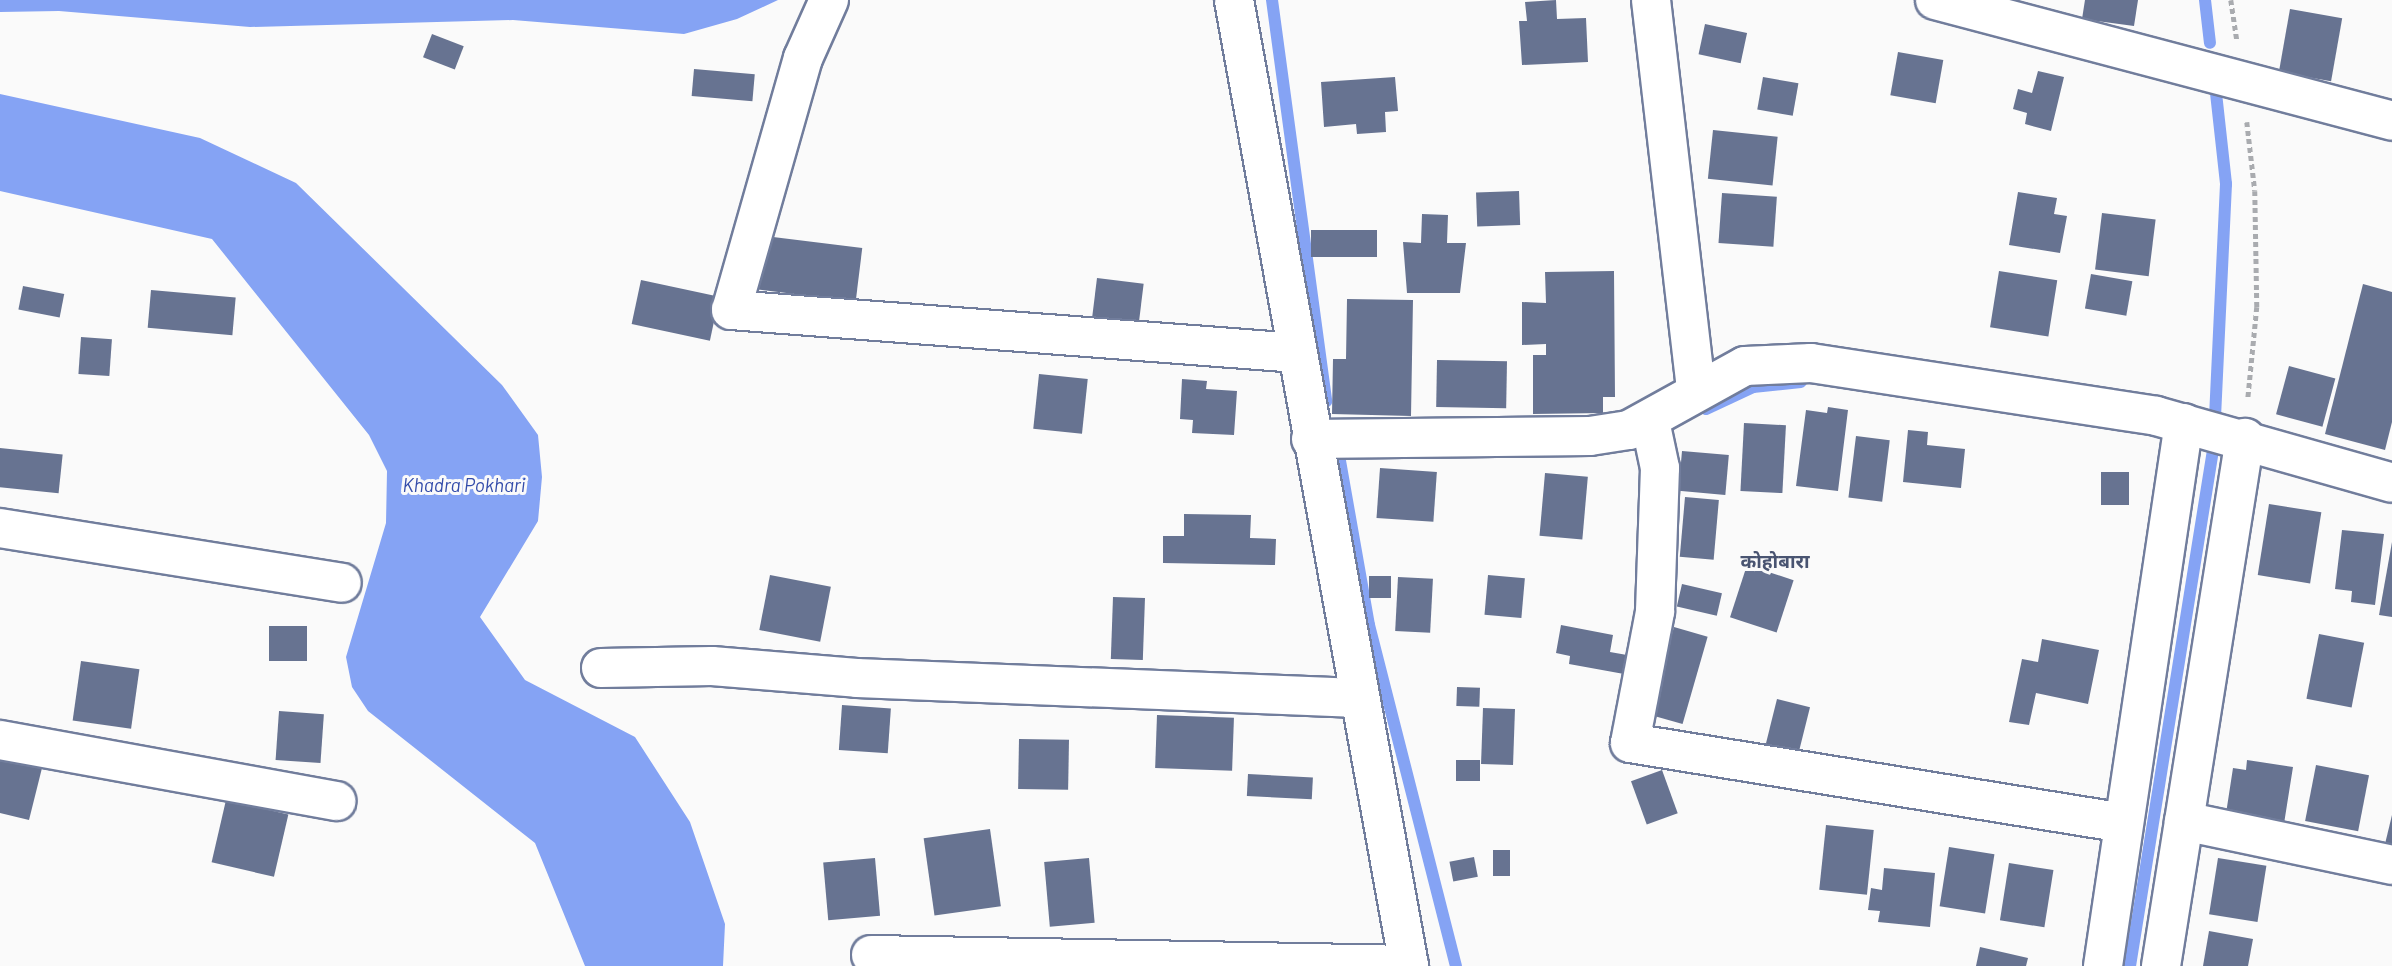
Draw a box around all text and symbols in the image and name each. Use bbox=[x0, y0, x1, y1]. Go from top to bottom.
water label: Khadra Pokhari bbox=[403, 474, 525, 496]
district label: कोहोबारा bbox=[1740, 550, 1810, 572]

